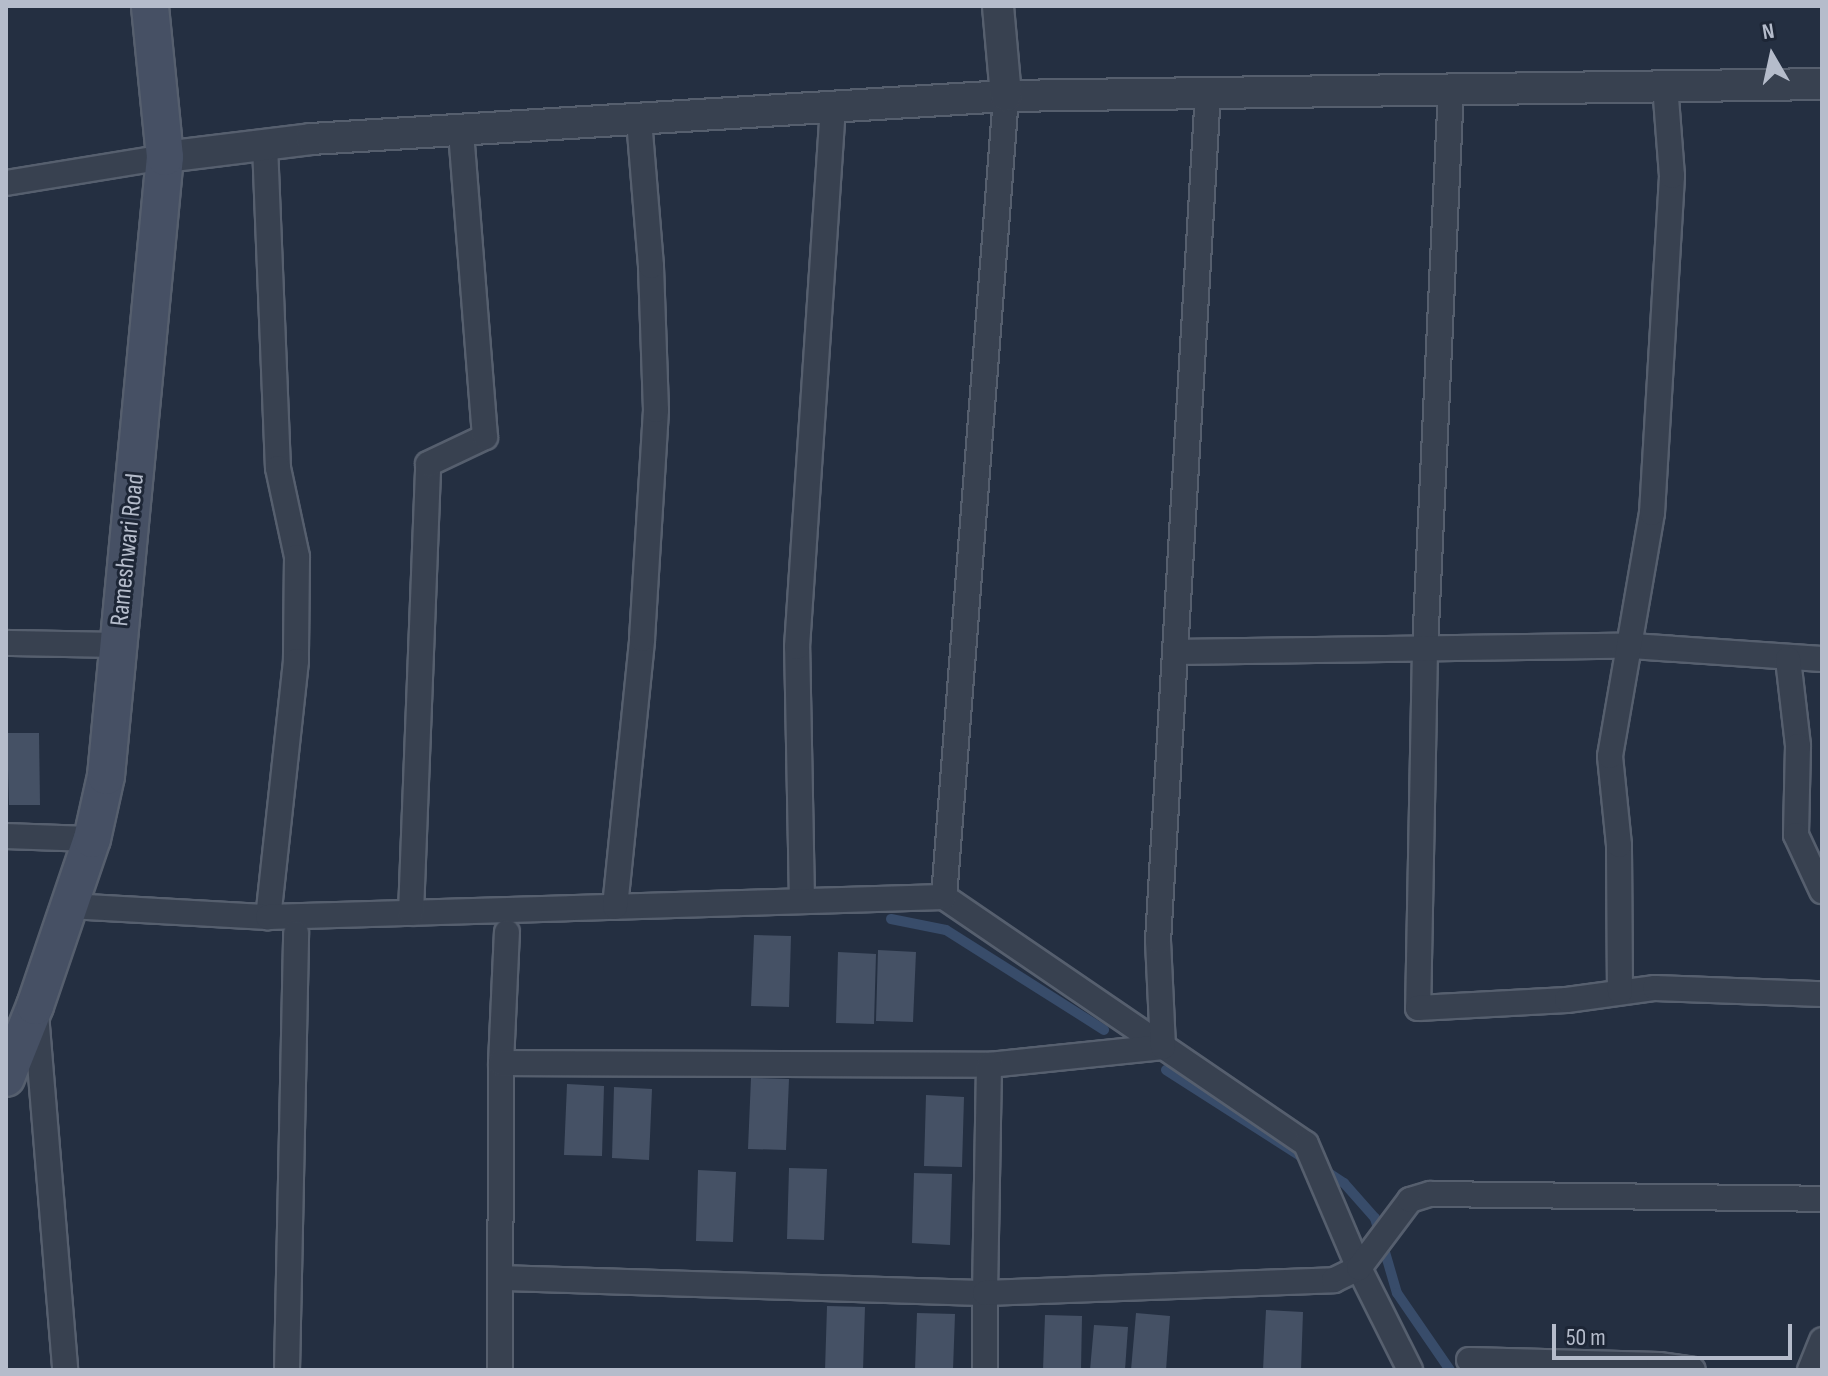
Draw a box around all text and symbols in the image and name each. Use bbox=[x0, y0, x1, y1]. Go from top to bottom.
north arrow bbox=[1732, 16, 1812, 96]
text: N bbox=[1760, 18, 1776, 46]
street label: Rameshwari Road bbox=[104, 472, 152, 628]
scale bar bbox=[1556, 1308, 1796, 1358]
text: 50 m bbox=[1566, 1323, 1606, 1352]

